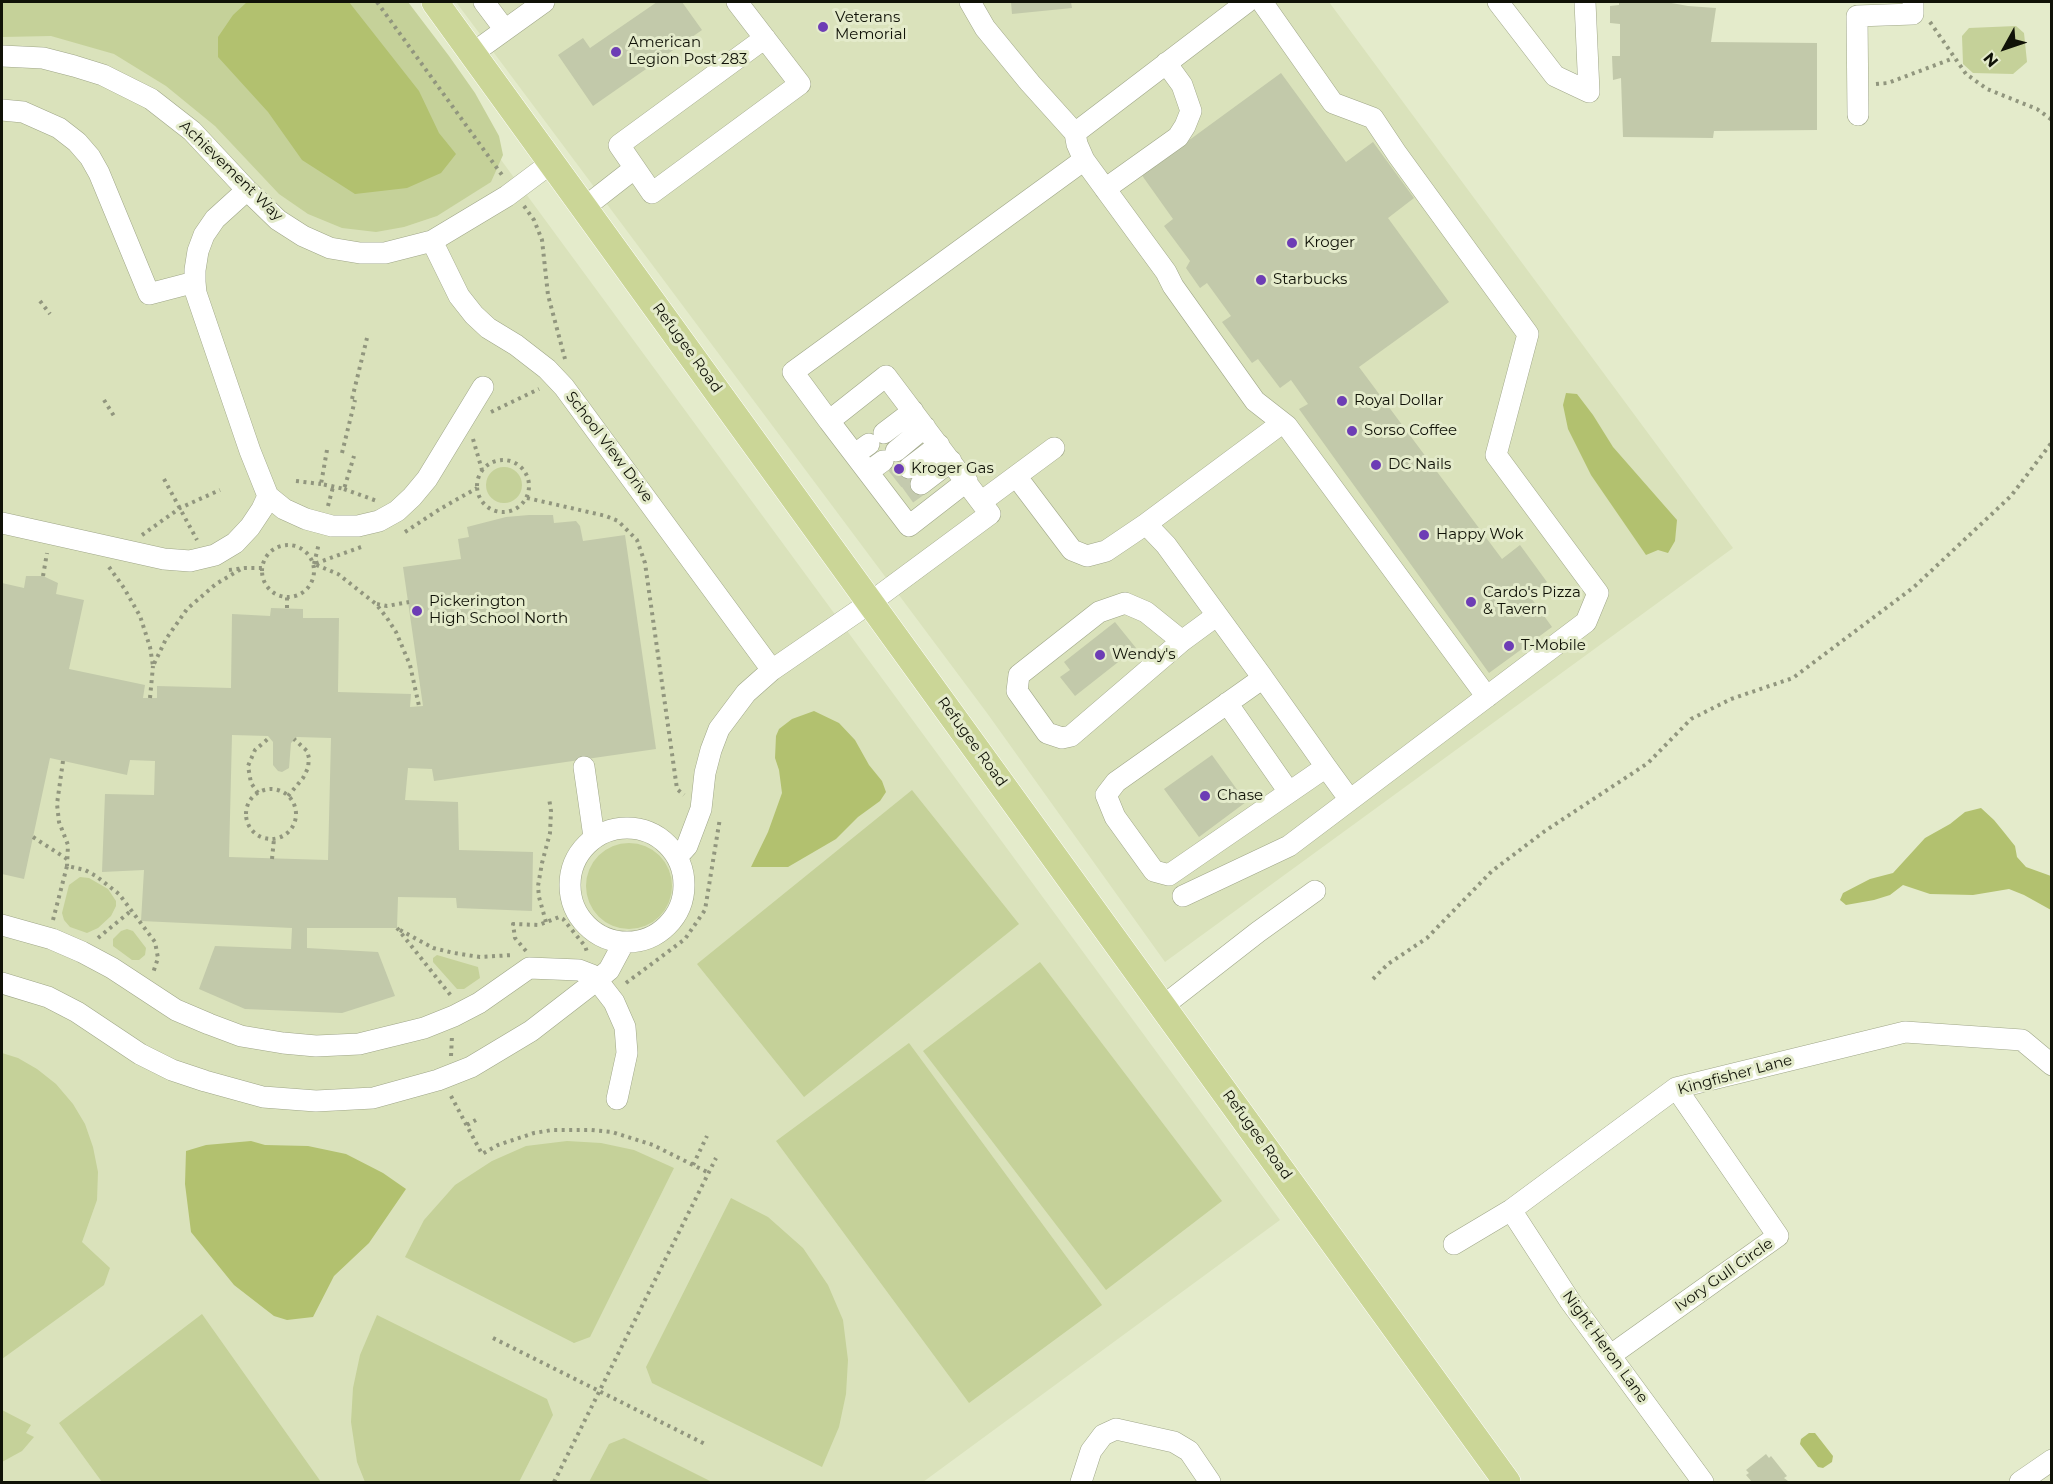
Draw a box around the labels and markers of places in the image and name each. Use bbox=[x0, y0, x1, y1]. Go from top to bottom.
place label: Veterans Memorial bbox=[835, 9, 907, 44]
marker: Veterans Memorial bbox=[816, 20, 830, 34]
place label: American Legion Post 283 bbox=[628, 34, 747, 69]
marker: American Legion Post 283 bbox=[609, 45, 623, 59]
place label: Kroger bbox=[1304, 234, 1355, 252]
marker: Kroger bbox=[1285, 236, 1299, 250]
place label: Starbucks bbox=[1273, 271, 1347, 289]
marker: Starbucks bbox=[1254, 273, 1268, 287]
place label: Royal Dollar bbox=[1354, 392, 1443, 410]
marker: Royal Dollar bbox=[1335, 394, 1349, 408]
place label: Sorso Coffee bbox=[1364, 422, 1457, 440]
marker: Sorso Coffee bbox=[1345, 424, 1359, 438]
place label: DC Nails bbox=[1388, 456, 1451, 474]
marker: DC Nails bbox=[1369, 458, 1383, 472]
place label: Kroger Gas bbox=[911, 460, 994, 478]
marker: Kroger Gas bbox=[892, 462, 906, 476]
place label: Happy Wok bbox=[1436, 526, 1523, 544]
marker: Happy Wok bbox=[1417, 528, 1431, 542]
place label: Cardo's Pizza & Tavern bbox=[1483, 584, 1581, 619]
place label: Pickerington High School North bbox=[429, 593, 568, 628]
marker: Cardo's Pizza & Tavern bbox=[1464, 595, 1478, 609]
marker: Pickerington High School North bbox=[410, 604, 424, 618]
place label: T-Mobile bbox=[1521, 637, 1586, 655]
marker: T-Mobile bbox=[1502, 639, 1516, 653]
place label: Wendy's bbox=[1112, 646, 1176, 664]
marker: Wendy's bbox=[1093, 648, 1107, 662]
place label: Chase bbox=[1217, 787, 1263, 805]
marker: Chase bbox=[1198, 789, 1212, 803]

